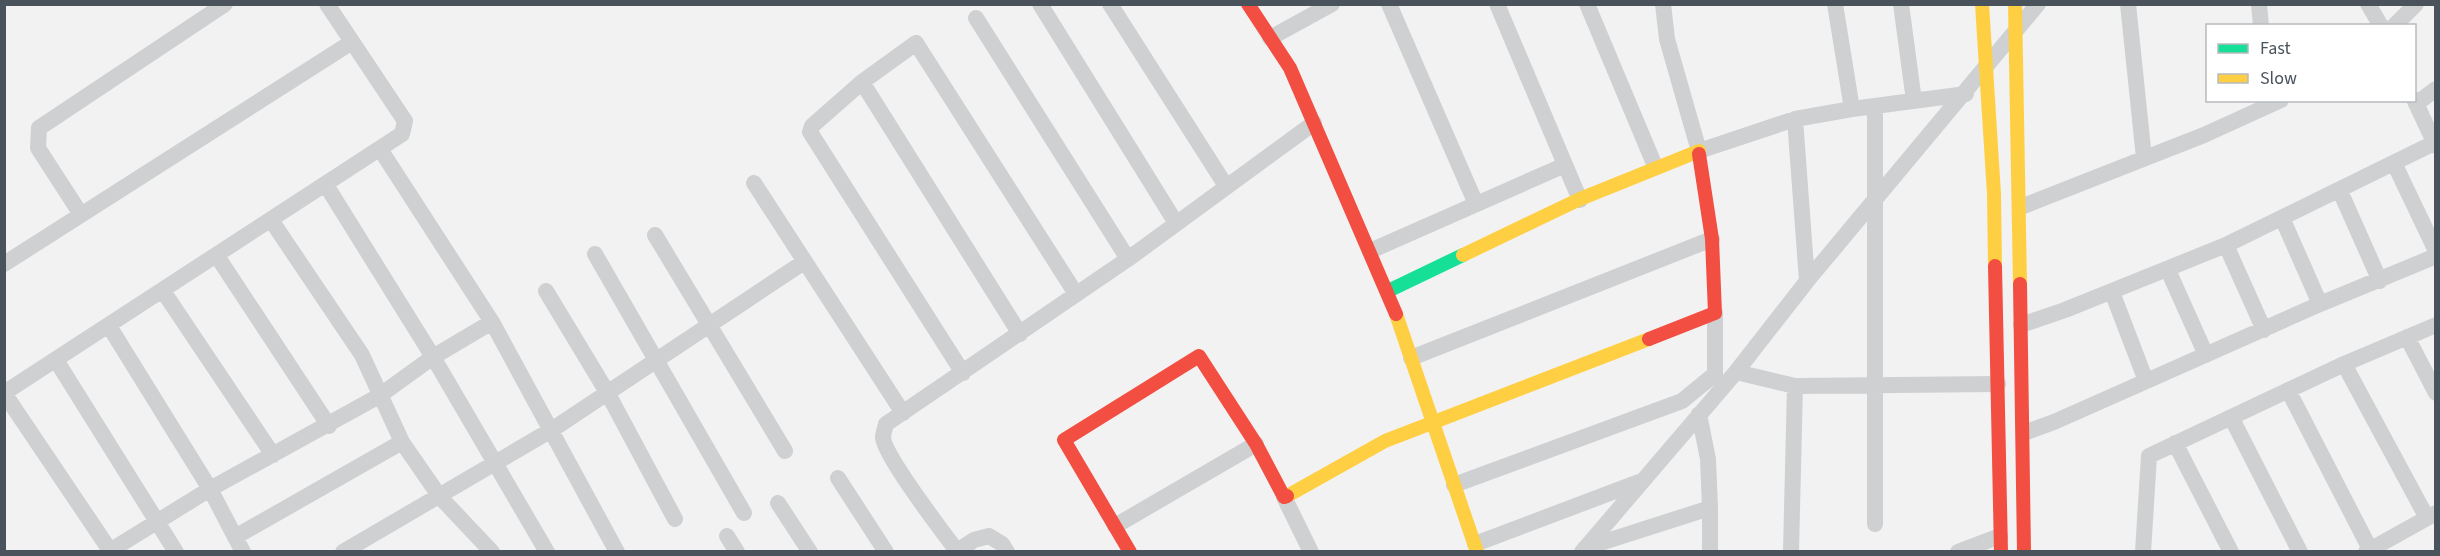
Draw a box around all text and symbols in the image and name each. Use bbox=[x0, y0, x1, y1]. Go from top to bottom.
legend bbox=[2206, 24, 2416, 102]
text: Fast bbox=[2260, 36, 2291, 61]
text: Slow bbox=[2260, 66, 2297, 91]

